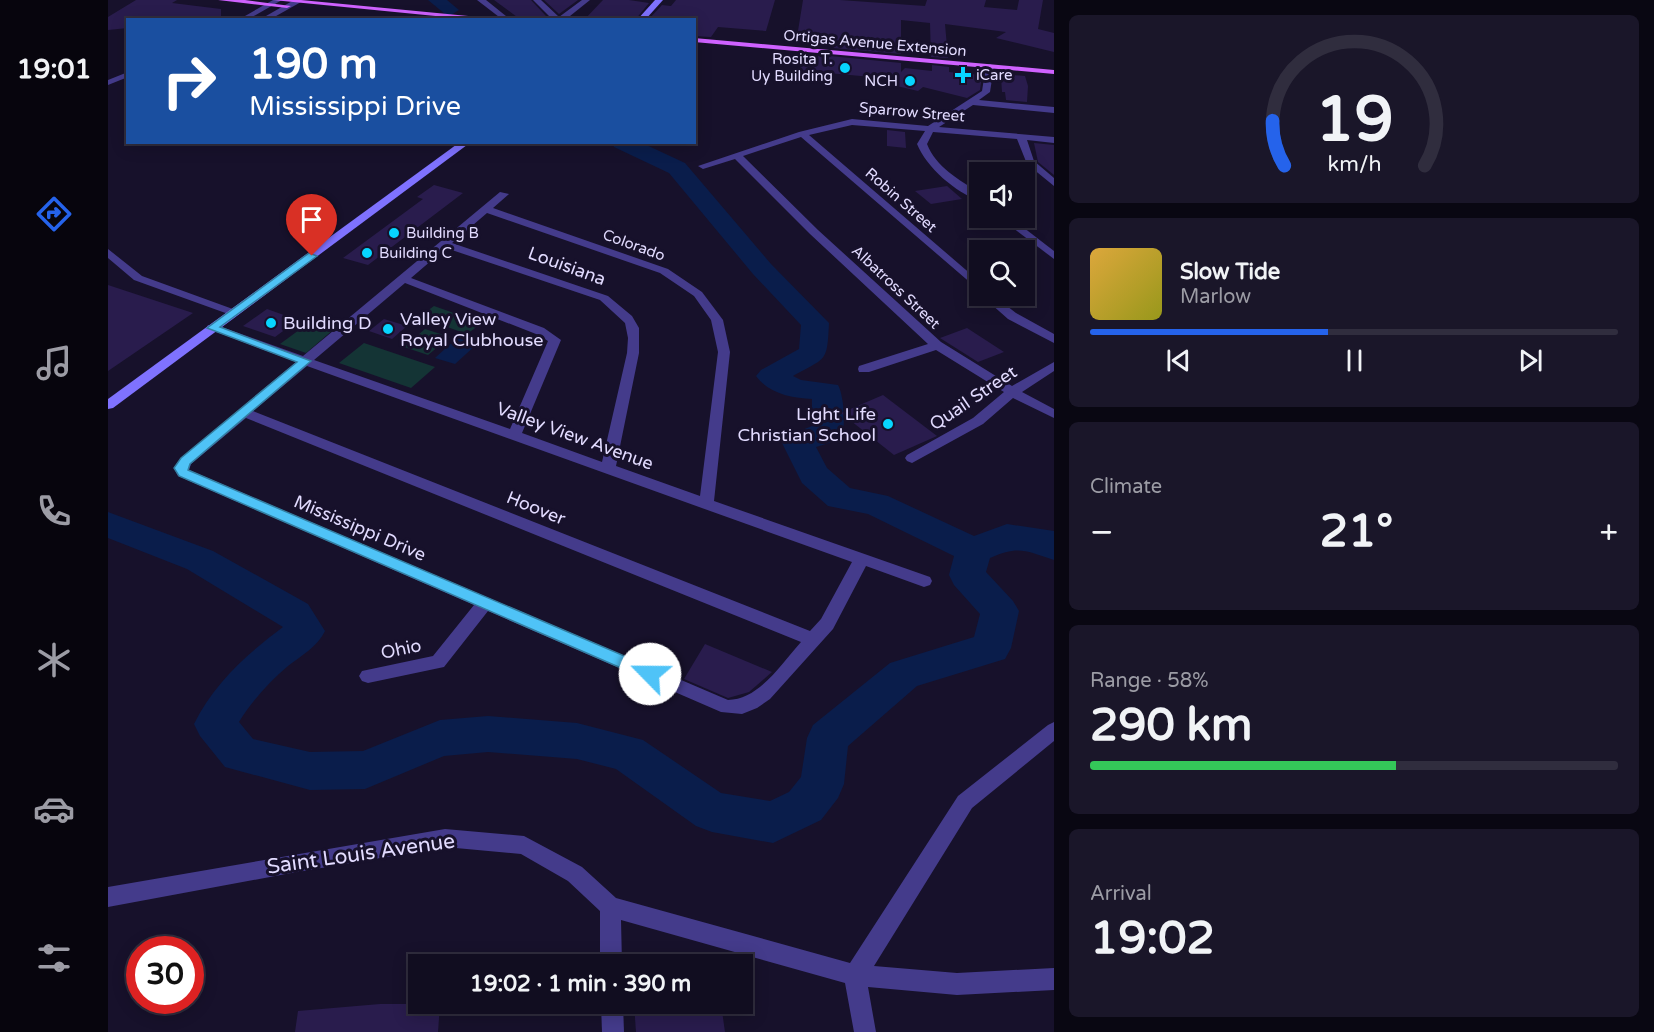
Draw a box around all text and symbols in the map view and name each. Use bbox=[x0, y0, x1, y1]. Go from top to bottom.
street label: Ortigas Avenue Extension bbox=[783, 26, 967, 60]
text: 190 m bbox=[249, 39, 378, 90]
icon: right bbox=[150, 42, 228, 120]
place label: Rosita T. Uy Building bbox=[751, 50, 833, 85]
text: 19:01 bbox=[17, 53, 91, 86]
marker: Rosita T. Uy Building bbox=[838, 61, 852, 75]
marker: iCare bbox=[954, 66, 972, 84]
place label: iCare bbox=[976, 66, 1012, 84]
place label: NCH bbox=[864, 72, 898, 90]
marker: NCH bbox=[903, 74, 917, 88]
text: 19 bbox=[1315, 83, 1393, 158]
text: Mississippi Drive bbox=[249, 90, 461, 123]
street label: Sparrow Street bbox=[858, 98, 966, 126]
text: km/h bbox=[1327, 152, 1381, 178]
map controls bbox=[969, 162, 1035, 306]
button: sound bbox=[969, 162, 1035, 228]
street label: Robin Street bbox=[862, 164, 941, 236]
icon: directions bbox=[33, 193, 75, 235]
pin bbox=[286, 194, 337, 256]
icon: arrive bbox=[295, 203, 328, 236]
place label: Building B bbox=[406, 224, 479, 242]
street label: Colorado bbox=[600, 225, 668, 265]
marker: Building B bbox=[387, 226, 401, 240]
button: search bbox=[969, 240, 1035, 306]
street label: Louisiana bbox=[525, 242, 609, 290]
street label: Albatross Street bbox=[848, 242, 944, 333]
place label: Building C bbox=[379, 244, 452, 262]
marker: Building C bbox=[360, 246, 374, 260]
text: Slow Tide bbox=[1180, 259, 1280, 285]
text: Marlow bbox=[1180, 285, 1251, 309]
place label: Valley View Royal Clubhouse bbox=[400, 308, 543, 351]
place label: Building D bbox=[283, 312, 372, 334]
marker: Building D bbox=[264, 316, 278, 330]
marker: Valley View Royal Clubhouse bbox=[381, 322, 395, 336]
icon: music bbox=[33, 342, 75, 384]
icon: previous bbox=[1162, 344, 1195, 377]
icon: pause bbox=[1338, 344, 1371, 377]
icon: next bbox=[1514, 344, 1547, 377]
street label: Quail Street bbox=[925, 361, 1021, 435]
street label: Valley View Avenue bbox=[494, 397, 656, 475]
place label: Light Life Christian School bbox=[737, 403, 876, 446]
marker: Light Life Christian School bbox=[881, 417, 895, 431]
text: Climate bbox=[1090, 475, 1162, 499]
street label: Hoover bbox=[503, 486, 569, 530]
icon: phone bbox=[33, 490, 75, 532]
street label: Mississippi Drive bbox=[291, 490, 429, 566]
text: 21° bbox=[1320, 505, 1393, 559]
text: − bbox=[1090, 513, 1114, 552]
text: + bbox=[1599, 513, 1618, 552]
street label: Ohio bbox=[379, 634, 423, 664]
icon: climate bbox=[33, 639, 75, 681]
position arrow bbox=[618, 642, 682, 706]
text: Range · 58% bbox=[1090, 669, 1209, 693]
text: 290 km bbox=[1090, 699, 1252, 753]
icon: car bbox=[33, 788, 75, 830]
street label: Saint Louis Avenue bbox=[265, 828, 457, 880]
text: Arrival bbox=[1090, 882, 1152, 906]
text: 19:02 bbox=[1090, 912, 1215, 966]
speed limit sign: 30 bbox=[126, 936, 204, 1014]
icon: filters bbox=[33, 937, 75, 979]
text: 19:02 · 1 min · 390 m bbox=[470, 971, 691, 997]

